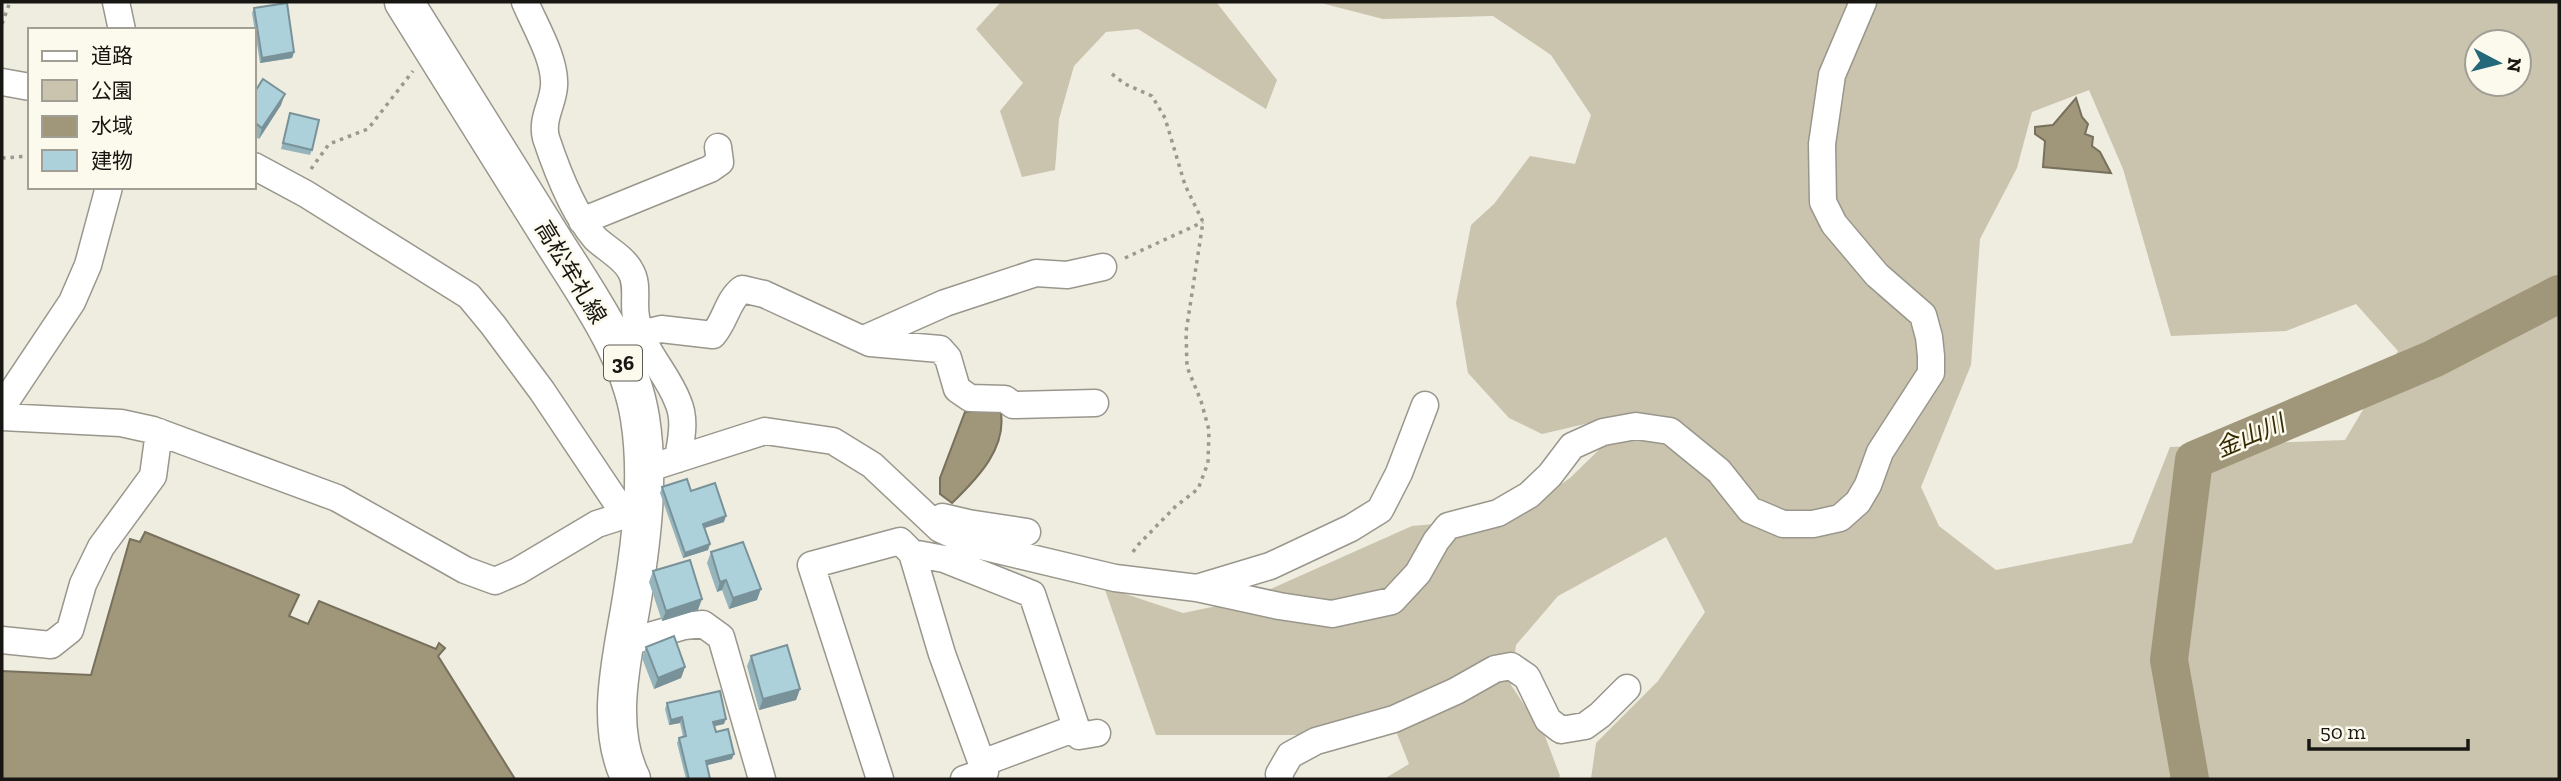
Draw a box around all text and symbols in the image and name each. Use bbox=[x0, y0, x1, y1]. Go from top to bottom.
legend bbox=[28, 28, 256, 189]
north arrow bbox=[2463, 28, 2533, 98]
text: 道路 bbox=[91, 43, 133, 68]
text: N bbox=[2502, 56, 2527, 74]
text: 公園 bbox=[91, 78, 133, 103]
text: 水域 bbox=[91, 113, 133, 138]
text: 建物 bbox=[91, 148, 133, 173]
street label: 高松牟礼線 bbox=[529, 216, 613, 328]
road number: 36 bbox=[604, 346, 642, 380]
water label: 金山川 bbox=[2211, 407, 2291, 463]
scale bar bbox=[2309, 708, 2468, 752]
text: 50 m bbox=[2320, 719, 2366, 744]

